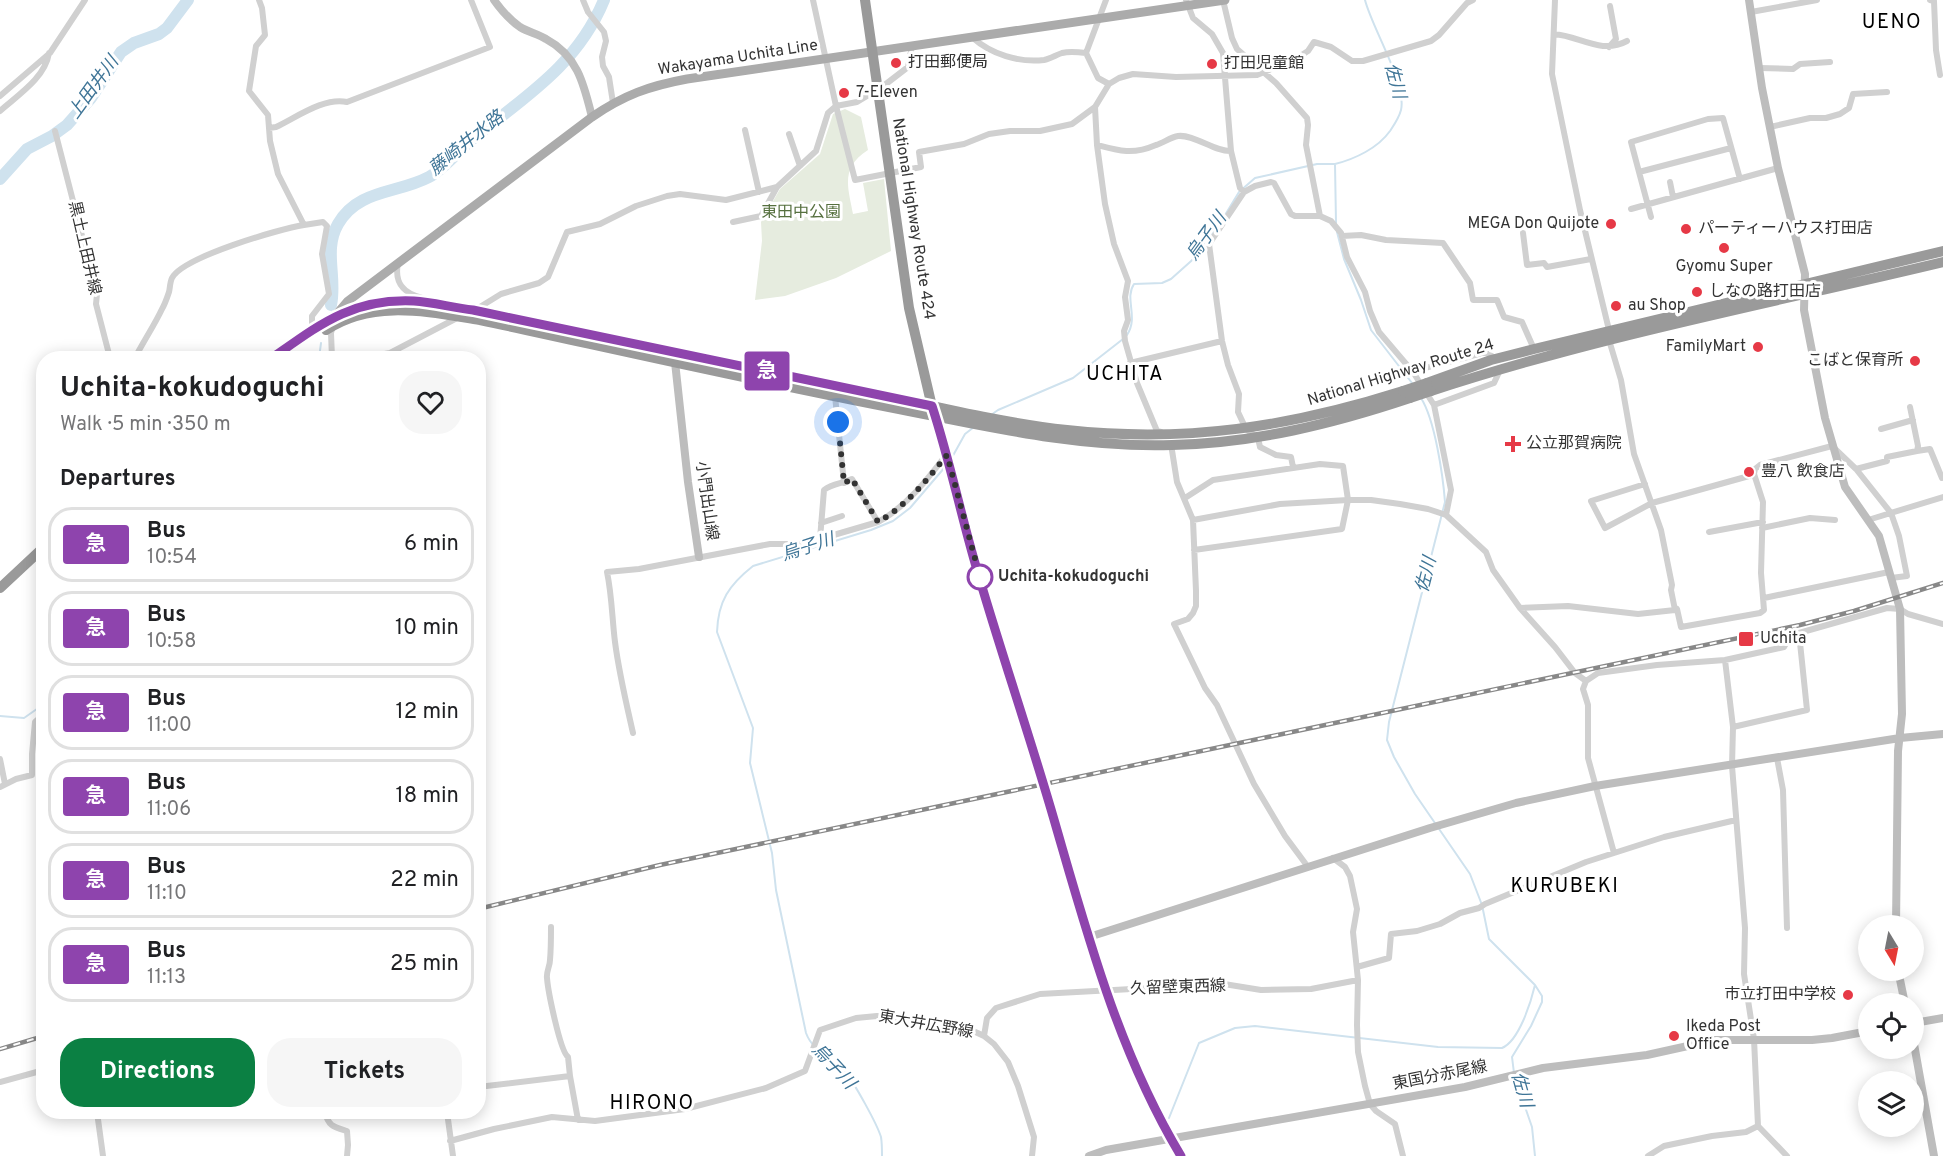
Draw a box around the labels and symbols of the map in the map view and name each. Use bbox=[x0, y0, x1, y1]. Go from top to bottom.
district label: UENO bbox=[1862, 10, 1922, 36]
street label: Wakayama Uchita Line bbox=[657, 35, 819, 81]
water label: 上田井川 bbox=[64, 50, 126, 124]
place label: 打田郵便局 bbox=[908, 53, 988, 73]
place label: 打田児童館 bbox=[1224, 54, 1304, 74]
marker: 打田郵便局 bbox=[889, 56, 903, 70]
marker: 打田児童館 bbox=[1205, 57, 1219, 71]
water label: 佐川 bbox=[1378, 61, 1410, 103]
place label: 7-Eleven bbox=[856, 83, 918, 103]
marker: 7-Eleven bbox=[837, 86, 851, 100]
water label: 藤崎井水路 bbox=[425, 105, 511, 181]
street label: National Highway Route 424 bbox=[887, 117, 939, 321]
street label: 黒土上田井線 bbox=[63, 199, 105, 297]
park label: 東田中公園 bbox=[761, 203, 841, 223]
water label: 烏子川 bbox=[1182, 207, 1233, 266]
place label: MEGA Don Quijote bbox=[1467, 214, 1599, 234]
marker: MEGA Don Quijote bbox=[1604, 217, 1618, 231]
place label: パーティーハウス打田店 bbox=[1698, 219, 1873, 239]
marker: パーティーハウス打田店 bbox=[1679, 222, 1693, 236]
marker: Gyomu Super bbox=[1717, 241, 1731, 255]
place label: Gyomu Super bbox=[1675, 257, 1773, 277]
place label: しなの路打田店 bbox=[1709, 282, 1821, 302]
marker: しなの路打田店 bbox=[1690, 285, 1704, 299]
place label: au Shop bbox=[1628, 296, 1686, 316]
marker: au Shop bbox=[1609, 299, 1623, 313]
street label: National Highway Route 24 bbox=[1305, 335, 1497, 411]
place label: FamilyMart bbox=[1666, 337, 1746, 357]
marker: FamilyMart bbox=[1751, 340, 1765, 354]
place label: こばと保育所 bbox=[1807, 351, 1903, 371]
line badge: 急 bbox=[748, 352, 786, 391]
marker: こばと保育所 bbox=[1908, 354, 1922, 368]
district label: UCHITA bbox=[1086, 362, 1164, 388]
your location bbox=[823, 407, 853, 437]
place label: 公立那賀病院 bbox=[1526, 434, 1622, 454]
marker: 公立那賀病院 bbox=[1504, 435, 1522, 453]
street label: 小門出山線 bbox=[691, 460, 721, 542]
place label: 豊八 飲食店 bbox=[1761, 462, 1845, 482]
marker: 豊八 飲食店 bbox=[1742, 465, 1756, 479]
water label: 烏子川 bbox=[779, 528, 839, 567]
water label: 佐川 bbox=[1411, 553, 1443, 595]
marker: Uchita-kokudoguchi bbox=[967, 564, 993, 590]
place label: Uchita-kokudoguchi bbox=[998, 567, 1149, 587]
place label: Uchita bbox=[1760, 629, 1806, 649]
marker: Uchita bbox=[1737, 630, 1755, 648]
district label: KURUBEKI bbox=[1510, 874, 1620, 900]
north arrow bbox=[1858, 915, 1924, 981]
street label: 久留壁東西線 bbox=[1130, 976, 1226, 1000]
place label: 市立打田中学校 bbox=[1724, 985, 1836, 1005]
marker: 市立打田中学校 bbox=[1841, 988, 1855, 1002]
street label: 東大井広野線 bbox=[877, 1007, 975, 1043]
place label: Ikeda Post Office bbox=[1686, 1017, 1761, 1055]
marker: Ikeda Post Office bbox=[1667, 1029, 1681, 1043]
water label: 烏子川 bbox=[806, 1039, 861, 1096]
street label: 東国分赤尾線 bbox=[1391, 1057, 1489, 1095]
water label: 佐川 bbox=[1505, 1070, 1538, 1112]
district label: HIRONO bbox=[610, 1091, 695, 1117]

